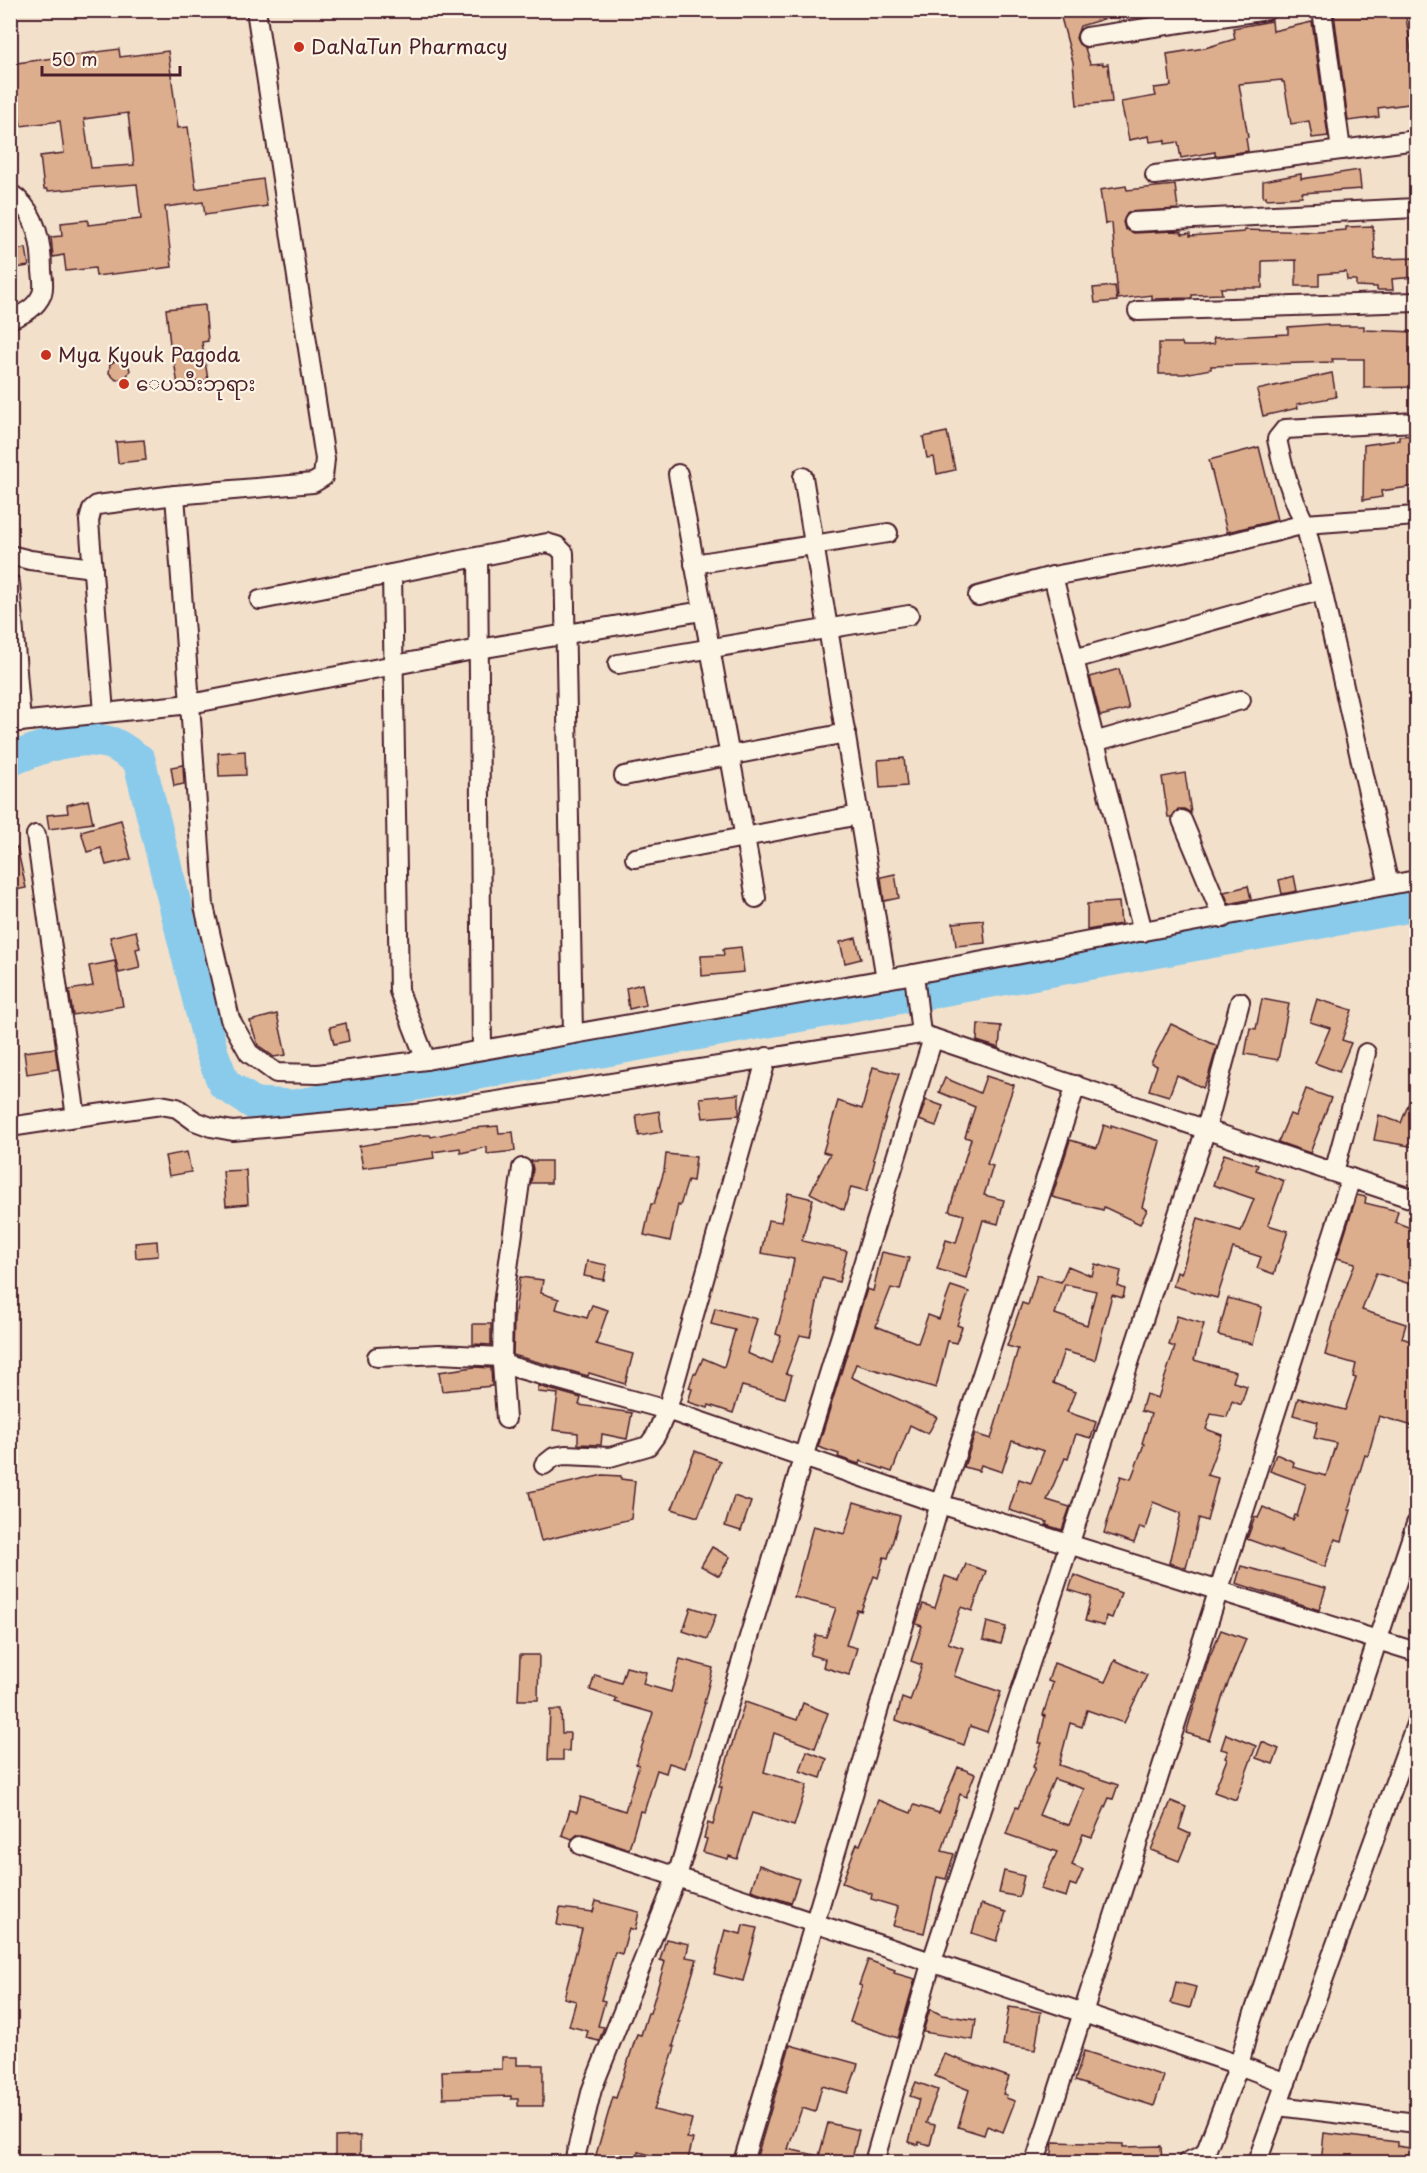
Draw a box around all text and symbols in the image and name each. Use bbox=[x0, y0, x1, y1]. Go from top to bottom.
place label: DaNaTun Pharmacy bbox=[311, 31, 508, 61]
scale bar bbox=[42, 39, 180, 77]
marker: DaNaTun Pharmacy bbox=[292, 40, 306, 54]
text: 50 m bbox=[51, 45, 98, 72]
place label: Mya Kyouk Pagoda bbox=[58, 339, 240, 369]
marker: Mya Kyouk Pagoda bbox=[39, 348, 53, 362]
place label: ေပသီးဘုရား bbox=[136, 368, 256, 401]
marker: ေပသီးဘုရား bbox=[117, 377, 131, 391]

